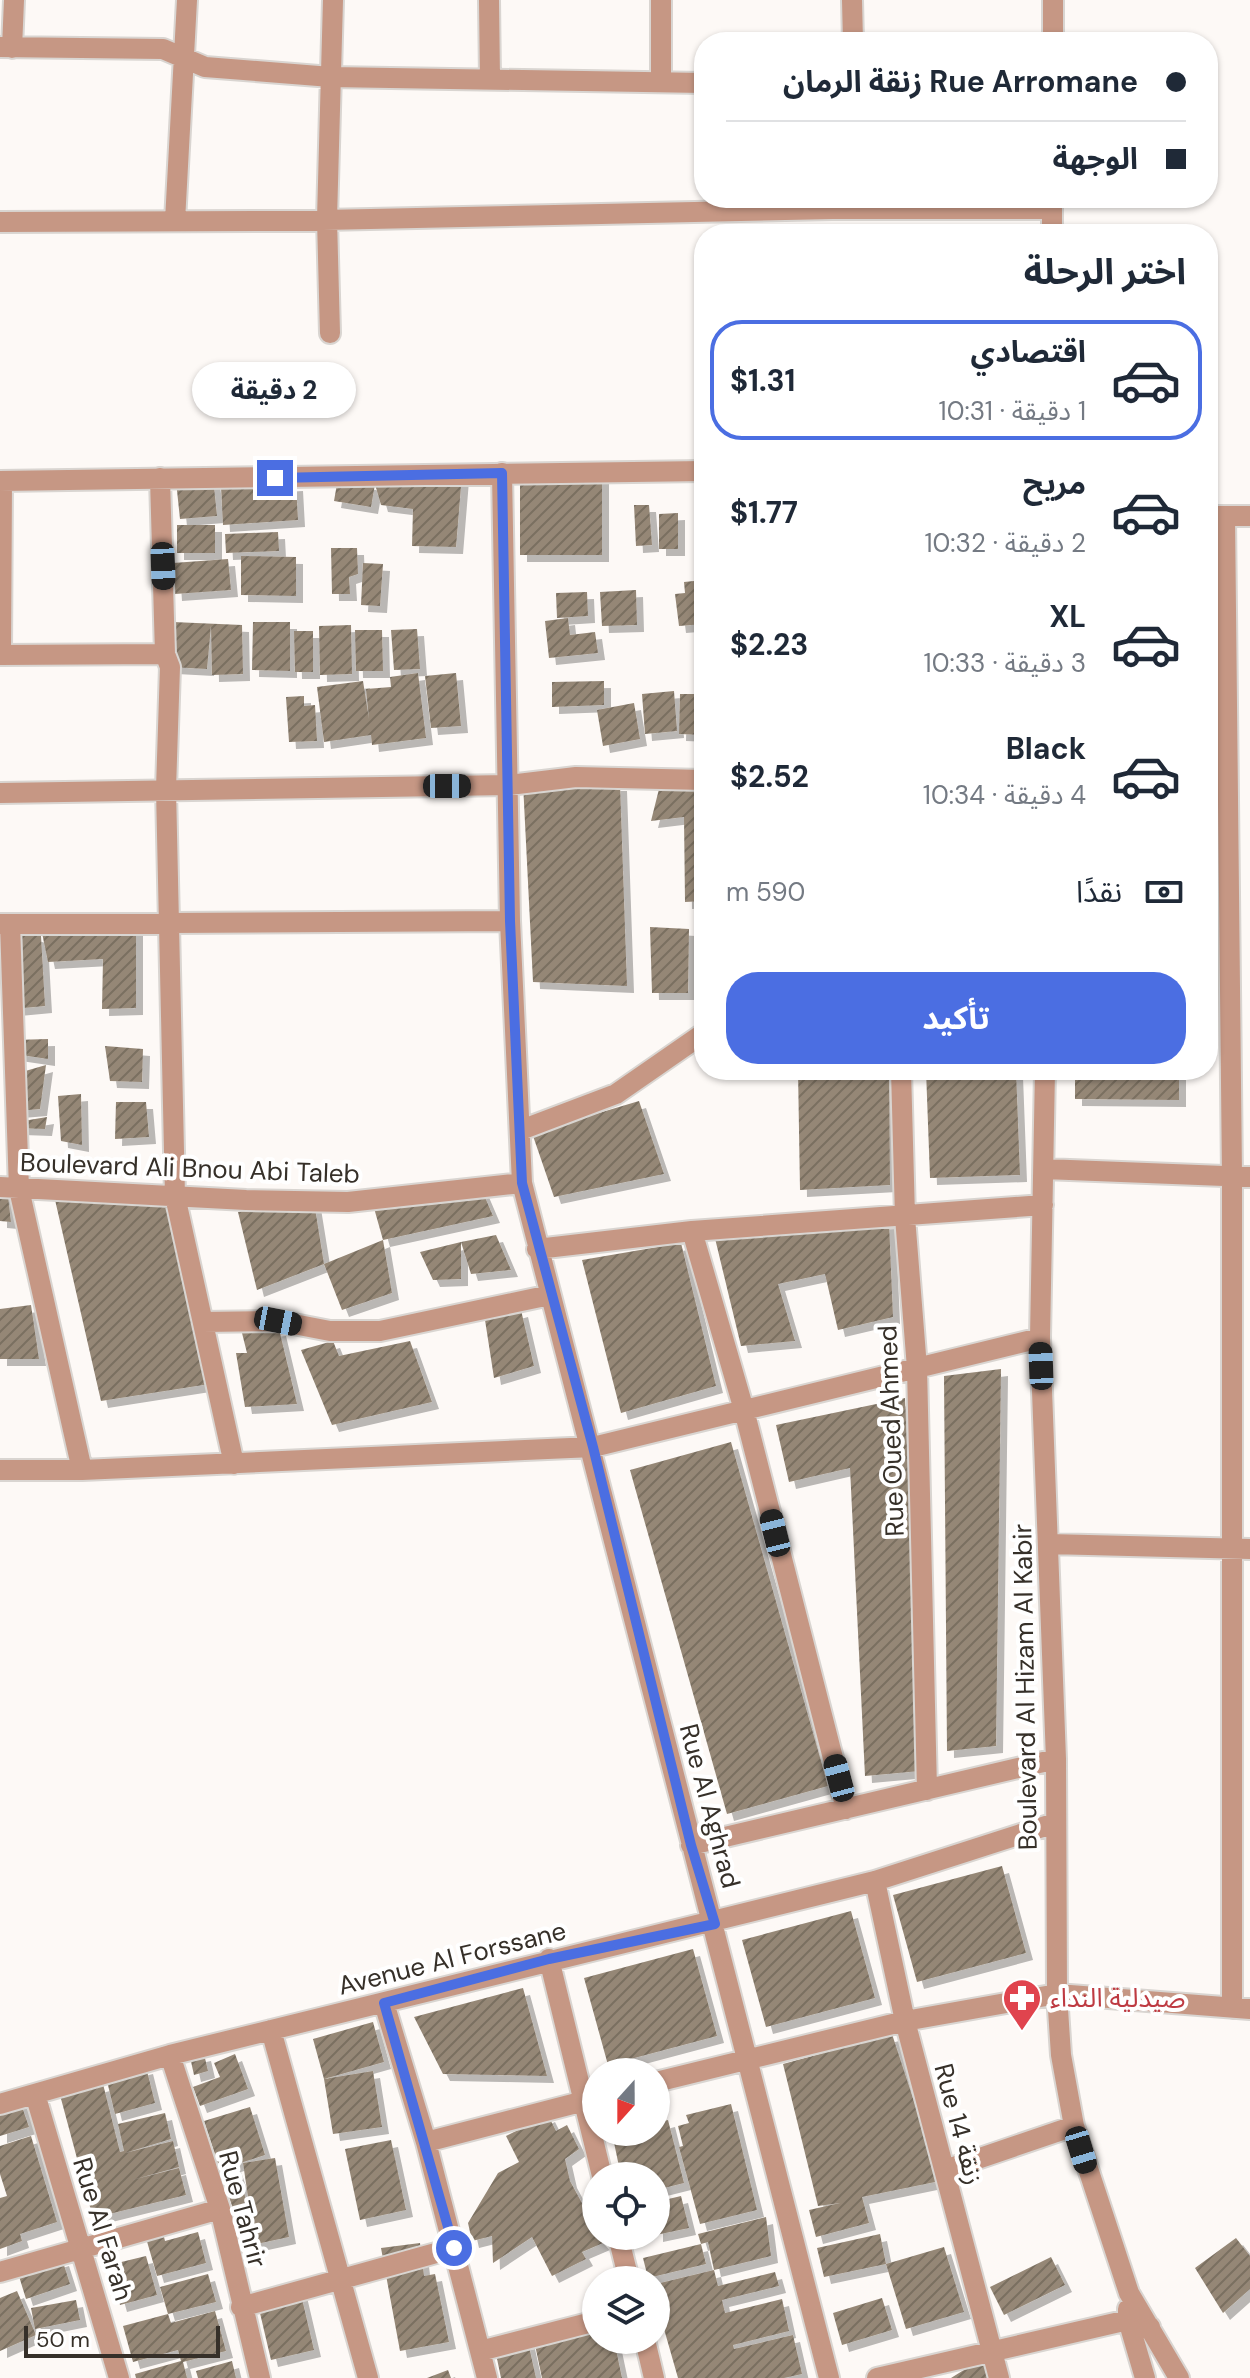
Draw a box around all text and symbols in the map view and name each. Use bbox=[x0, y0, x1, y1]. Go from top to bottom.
text: Rue Arromane زنقة الرمان bbox=[783, 62, 1138, 101]
text: الوجهة bbox=[1053, 139, 1138, 178]
text: اختر الرحلة bbox=[1024, 248, 1186, 295]
text: اقتصادي bbox=[971, 332, 1086, 371]
icon: car bbox=[1110, 344, 1182, 416]
text: $1.31 bbox=[730, 361, 795, 400]
callout: 2 دقيقة bbox=[193, 362, 357, 418]
text: 2 دقيقة bbox=[231, 373, 317, 407]
text: 1 دقيقة · 10:31 bbox=[939, 394, 1086, 428]
route end bbox=[257, 460, 293, 496]
text: مريح bbox=[1023, 464, 1086, 503]
icon: car bbox=[1110, 476, 1182, 548]
text: $1.77 bbox=[730, 493, 798, 532]
text: 2 دقيقة · 10:32 bbox=[924, 526, 1086, 560]
car bbox=[150, 542, 176, 590]
text: XL bbox=[1049, 597, 1086, 636]
icon: car bbox=[1110, 608, 1182, 680]
text: $2.23 bbox=[730, 625, 808, 664]
text: 3 دقيقة · 10:33 bbox=[924, 646, 1086, 680]
text: Black bbox=[1006, 729, 1086, 768]
icon: car bbox=[1110, 740, 1182, 812]
text: $2.52 bbox=[730, 757, 809, 796]
car bbox=[423, 774, 471, 798]
text: 4 دقيقة · 10:34 bbox=[923, 778, 1086, 812]
icon: cash bbox=[1142, 870, 1186, 914]
text: نقدًا bbox=[1076, 872, 1122, 911]
text: 590 m bbox=[726, 875, 805, 909]
button: تأكيد bbox=[726, 972, 1186, 1064]
street label: Boulevard Ali Bnou Abi Taleb bbox=[20, 1145, 360, 1191]
car bbox=[252, 1305, 304, 1337]
street label: Rue Oued Ahmed bbox=[870, 1325, 912, 1537]
car bbox=[1028, 1342, 1054, 1390]
car bbox=[758, 1507, 792, 1559]
street label: Boulevard Al Hizam Al Kabir bbox=[1005, 1523, 1045, 1851]
street label: Rue Al Aghrad bbox=[672, 1720, 748, 1892]
car bbox=[821, 1752, 857, 1804]
street label: Avenue Al Forssane bbox=[335, 1913, 569, 2003]
pharmacy icon: صيدلية النداء bbox=[1001, 1977, 1043, 2032]
place label: صيدلية النداء bbox=[1050, 1981, 1186, 2015]
north arrow bbox=[582, 2058, 670, 2146]
map controls bbox=[582, 2058, 670, 2354]
street label: Rue 14 زنقة bbox=[927, 2060, 991, 2188]
car bbox=[1063, 2124, 1099, 2176]
street label: Rue Tahrir bbox=[211, 2147, 275, 2271]
street label: Rue Al Farah bbox=[65, 2153, 141, 2305]
button: locate bbox=[582, 2162, 670, 2250]
route start bbox=[436, 2230, 472, 2266]
button: layers bbox=[582, 2266, 670, 2354]
scale bar bbox=[24, 2322, 220, 2358]
text: 50 m bbox=[36, 2325, 90, 2354]

